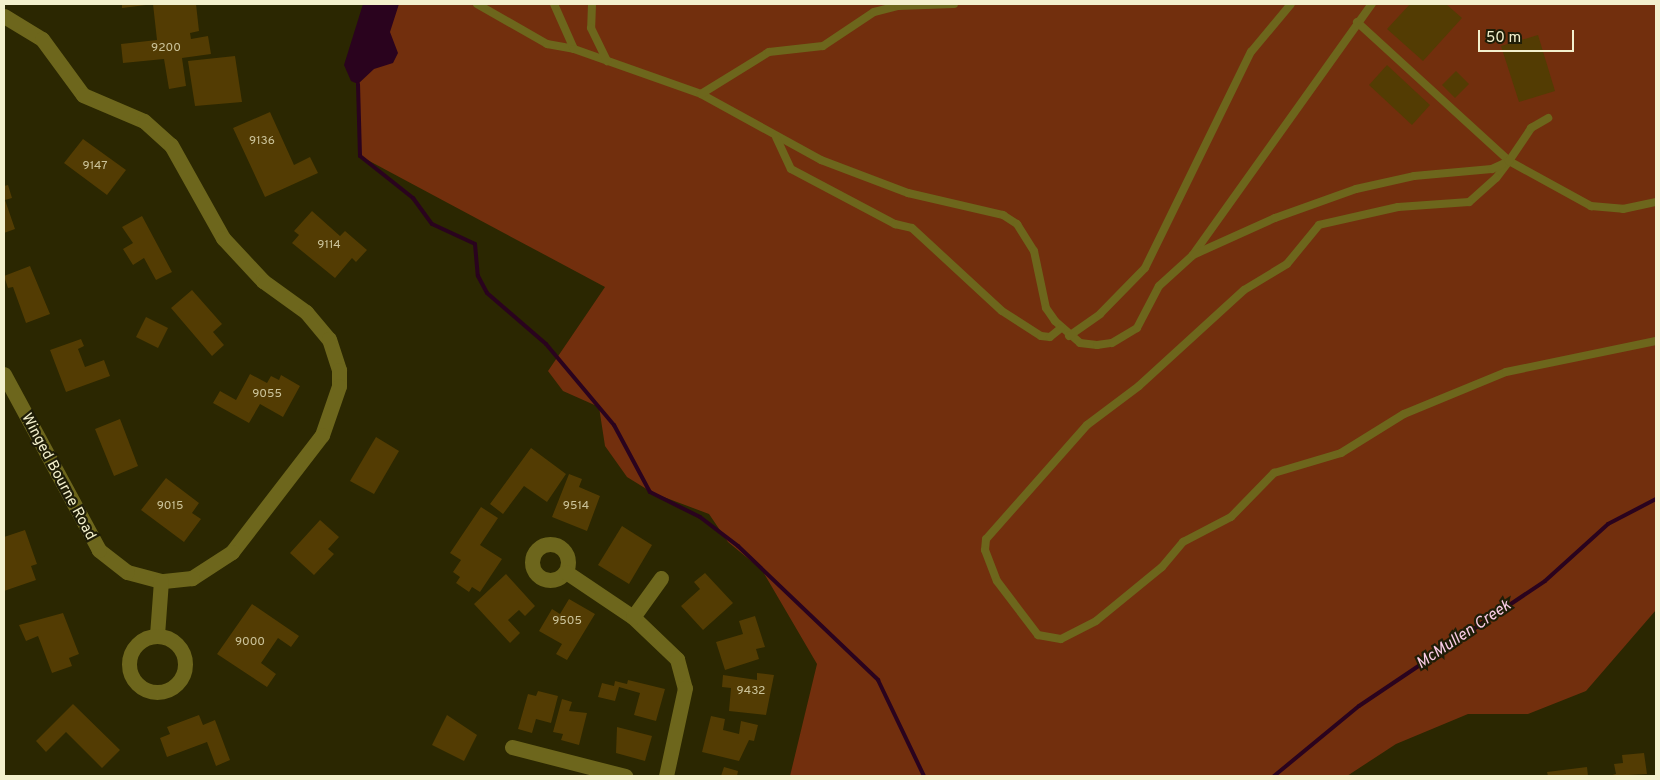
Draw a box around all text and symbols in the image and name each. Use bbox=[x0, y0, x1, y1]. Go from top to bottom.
scale bar bbox=[1480, 20, 1576, 52]
text: 50 m bbox=[1486, 29, 1521, 48]
house number: 9200 bbox=[151, 42, 181, 56]
house number: 9136 bbox=[249, 135, 275, 149]
house number: 9147 bbox=[83, 160, 107, 174]
house number: 9114 bbox=[317, 239, 341, 253]
house number: 9055 bbox=[252, 388, 282, 402]
street label: Winged Bourne Road bbox=[17, 410, 99, 544]
house number: 9015 bbox=[157, 500, 183, 514]
house number: 9514 bbox=[563, 500, 589, 514]
water label: McMullen Creek bbox=[1413, 596, 1515, 674]
house number: 9505 bbox=[552, 615, 582, 629]
house number: 9000 bbox=[235, 636, 265, 650]
house number: 9432 bbox=[737, 685, 765, 699]

